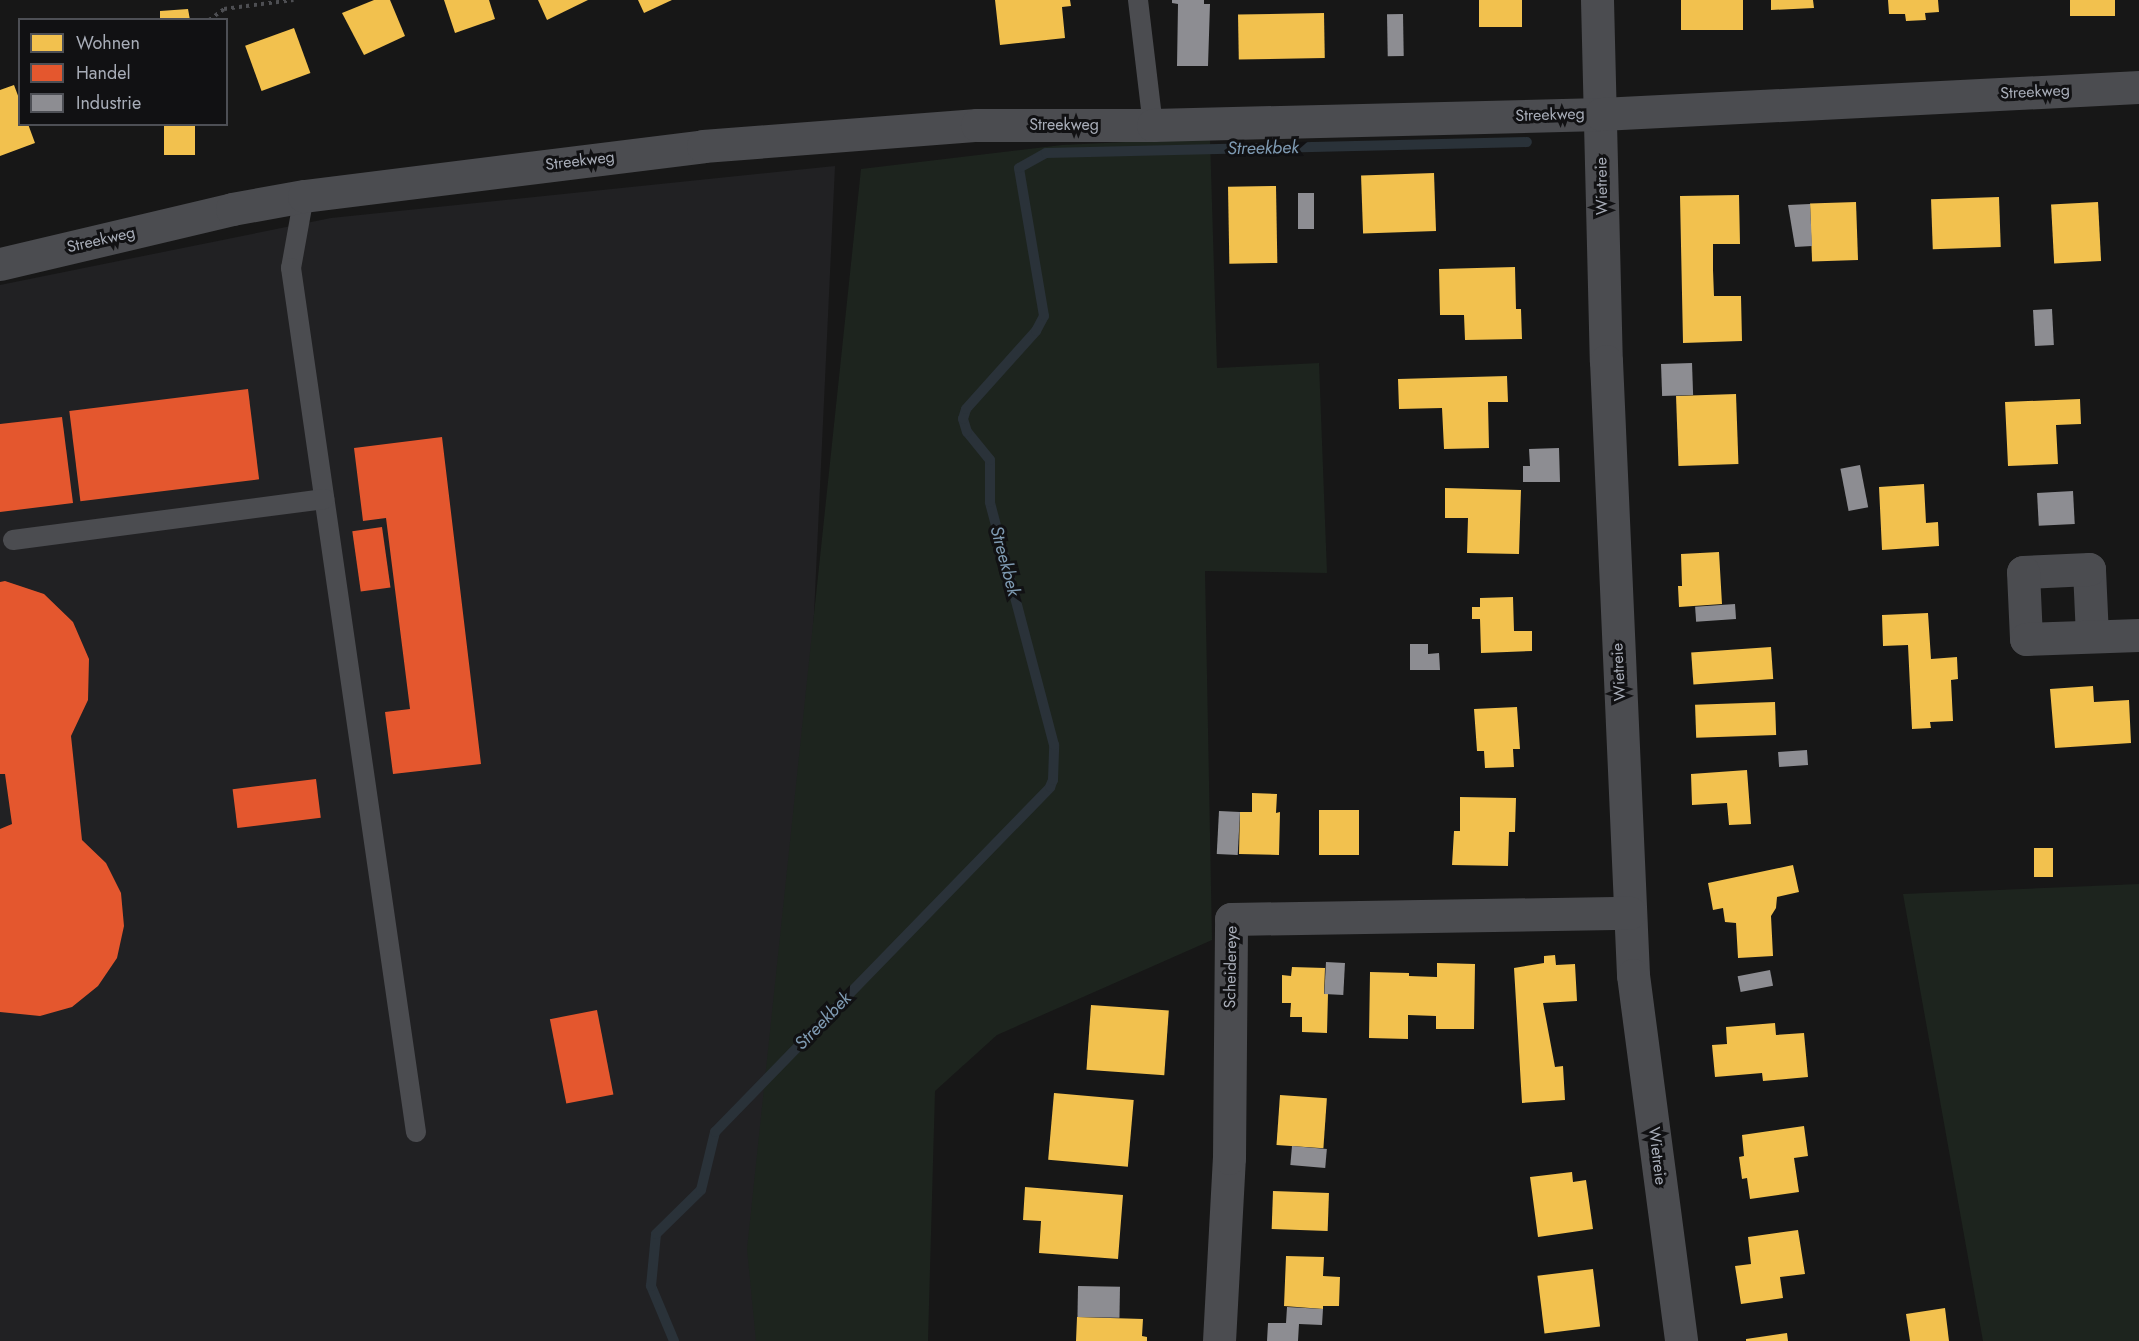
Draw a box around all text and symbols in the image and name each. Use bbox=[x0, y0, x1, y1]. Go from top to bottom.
legend bbox=[18, 18, 228, 126]
text: Wohnen bbox=[76, 30, 140, 56]
text: Handel bbox=[76, 60, 131, 86]
street label: Streekweg bbox=[2000, 81, 2070, 103]
text: Industrie bbox=[76, 90, 141, 116]
street label: Streekweg bbox=[1515, 104, 1585, 126]
street label: Streekweg bbox=[1029, 115, 1099, 135]
water label: Streekbek bbox=[1227, 137, 1299, 159]
street label: Streekweg bbox=[544, 147, 616, 175]
street label: Wietreie bbox=[1592, 157, 1612, 215]
street label: Streekweg bbox=[65, 223, 137, 257]
water label: Streekbek bbox=[985, 524, 1025, 598]
street label: Wietreie bbox=[1608, 643, 1630, 701]
street label: Scheidereye bbox=[1221, 925, 1241, 1009]
water label: Streekbek bbox=[790, 988, 856, 1054]
street label: Wietreie bbox=[1644, 1126, 1670, 1186]

